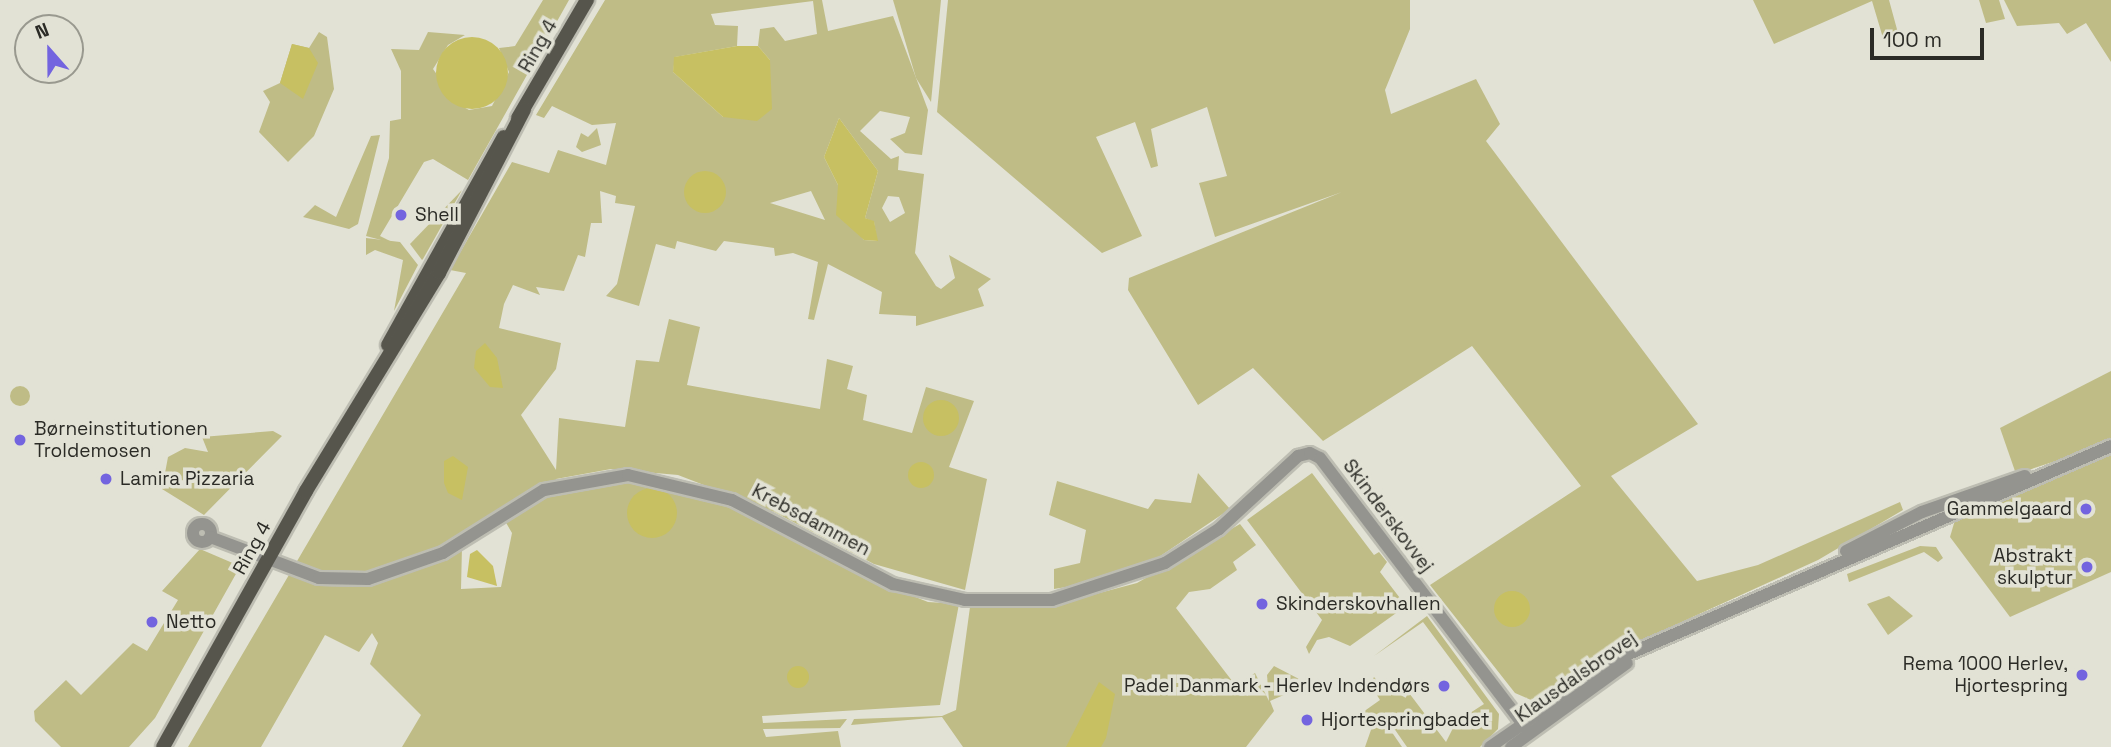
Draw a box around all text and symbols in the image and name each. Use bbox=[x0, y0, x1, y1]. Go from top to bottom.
north arrow bbox=[14, 14, 84, 84]
scale bar bbox=[1873, 14, 1987, 58]
street label: Ring 4 bbox=[514, 16, 562, 76]
text: N bbox=[32, 17, 52, 45]
text: 100 m bbox=[1883, 26, 1942, 53]
place label: Shell bbox=[415, 204, 459, 226]
marker: Shell bbox=[393, 207, 409, 223]
place label: Børneinstitutionen Troldemosen bbox=[34, 418, 208, 462]
marker: Børneinstitutionen Troldemosen bbox=[12, 432, 28, 448]
street label: Skinderskovvej bbox=[1338, 455, 1438, 577]
place label: Lamira Pizzaria bbox=[120, 468, 254, 490]
marker: Lamira Pizzaria bbox=[98, 471, 114, 487]
street label: Krebsdammen bbox=[748, 479, 874, 561]
place label: Gammelgaard bbox=[1947, 498, 2072, 520]
marker: Gammelgaard bbox=[2078, 501, 2094, 517]
street label: Ring 4 bbox=[228, 517, 276, 579]
place label: Abstrakt skulptur bbox=[1994, 545, 2073, 589]
marker: Abstrakt skulptur bbox=[2079, 559, 2095, 575]
place label: Skinderskovhallen bbox=[1276, 593, 1441, 615]
marker: Skinderskovhallen bbox=[1254, 596, 1270, 612]
place label: Netto bbox=[166, 611, 216, 633]
marker: Netto bbox=[144, 614, 160, 630]
street label: Klausdalsbrovej bbox=[1511, 627, 1641, 727]
place label: Rema 1000 Herlev, Hjortespring bbox=[1903, 653, 2068, 697]
marker: Rema 1000 Herlev, Hjortespring bbox=[2074, 667, 2090, 683]
place label: Padel Danmark - Herlev Indendørs bbox=[1123, 675, 1430, 697]
marker: Padel Danmark - Herlev Indendørs bbox=[1436, 678, 1452, 694]
place label: Hjortespringbadet bbox=[1321, 709, 1489, 731]
marker: Hjortespringbadet bbox=[1299, 712, 1315, 728]

